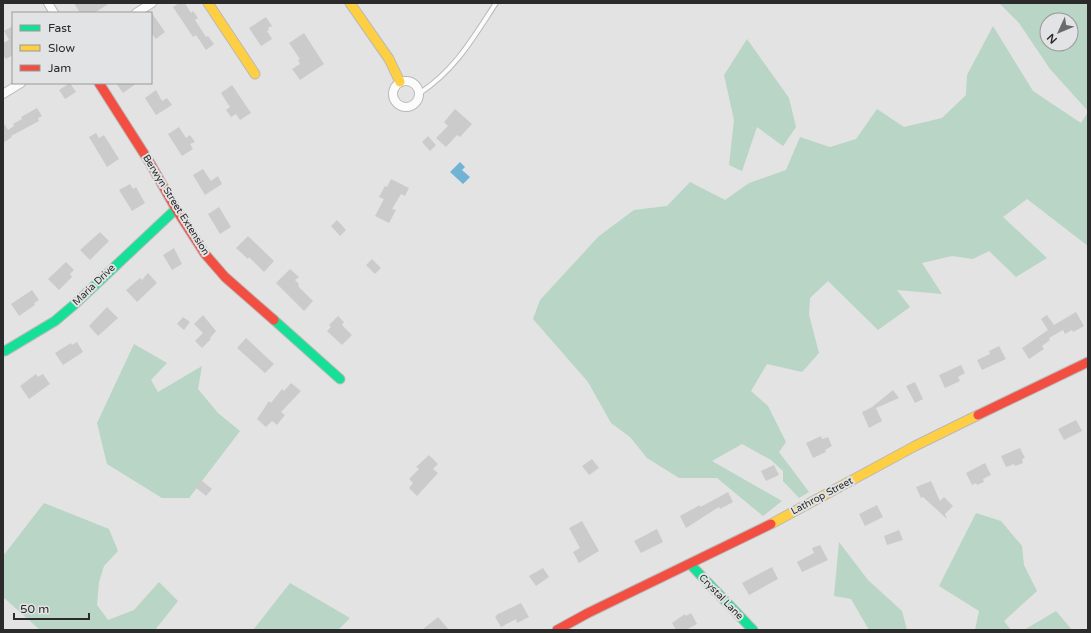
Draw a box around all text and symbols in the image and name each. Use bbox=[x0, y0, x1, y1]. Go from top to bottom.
legend bbox=[12, 12, 152, 84]
north arrow bbox=[1039, 12, 1079, 52]
text: Fast bbox=[48, 21, 72, 35]
text: N bbox=[1044, 31, 1060, 46]
text: Slow bbox=[48, 41, 75, 55]
text: Jam bbox=[48, 61, 71, 75]
street label: Berwyn Street Extension bbox=[140, 153, 212, 257]
street label: Maria Drive bbox=[70, 262, 118, 308]
street label: Lathrop Street bbox=[789, 475, 855, 517]
street label: Crystal Lane bbox=[696, 572, 746, 622]
scale bar bbox=[14, 595, 89, 621]
text: 50 m bbox=[20, 602, 49, 616]

